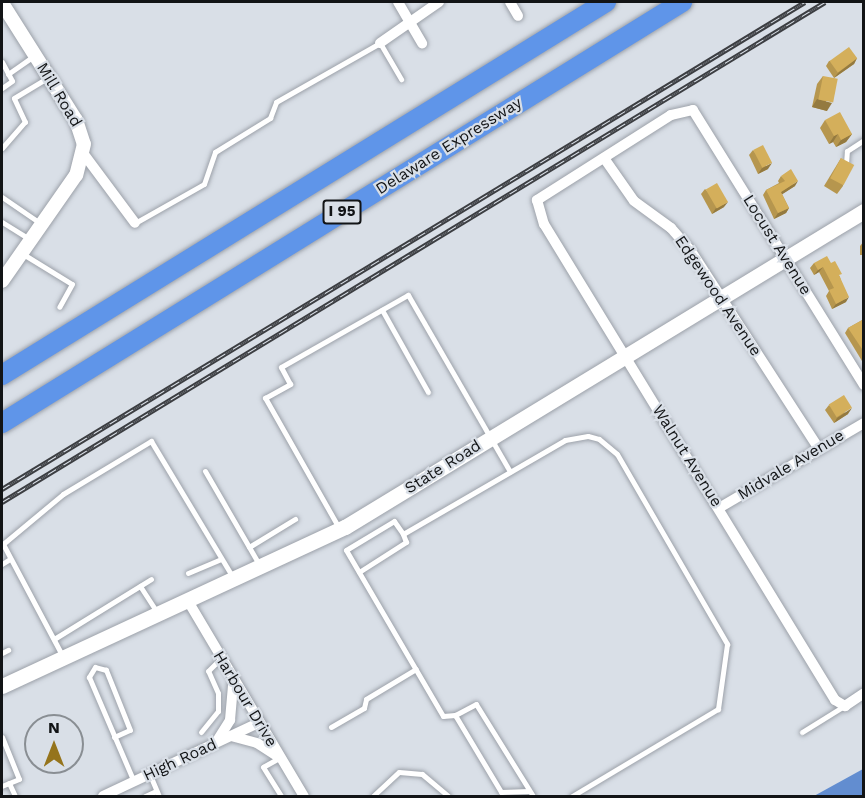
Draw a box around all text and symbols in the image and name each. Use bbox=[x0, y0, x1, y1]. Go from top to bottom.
street label: Mill Road bbox=[32, 59, 86, 131]
street label: Delaware Expressway bbox=[372, 93, 526, 199]
street label: Locust Avenue bbox=[738, 191, 816, 299]
road number: I 95 bbox=[322, 200, 362, 224]
street label: Edgewood Avenue bbox=[670, 232, 766, 360]
street label: Walnut Avenue bbox=[648, 401, 726, 511]
street label: Midvale Avenue bbox=[734, 426, 848, 504]
street label: State Road bbox=[401, 436, 485, 498]
street label: Harbour Drive bbox=[209, 648, 281, 750]
north arrow bbox=[24, 714, 84, 774]
text: N bbox=[48, 718, 60, 737]
street label: High Road bbox=[140, 735, 220, 785]

